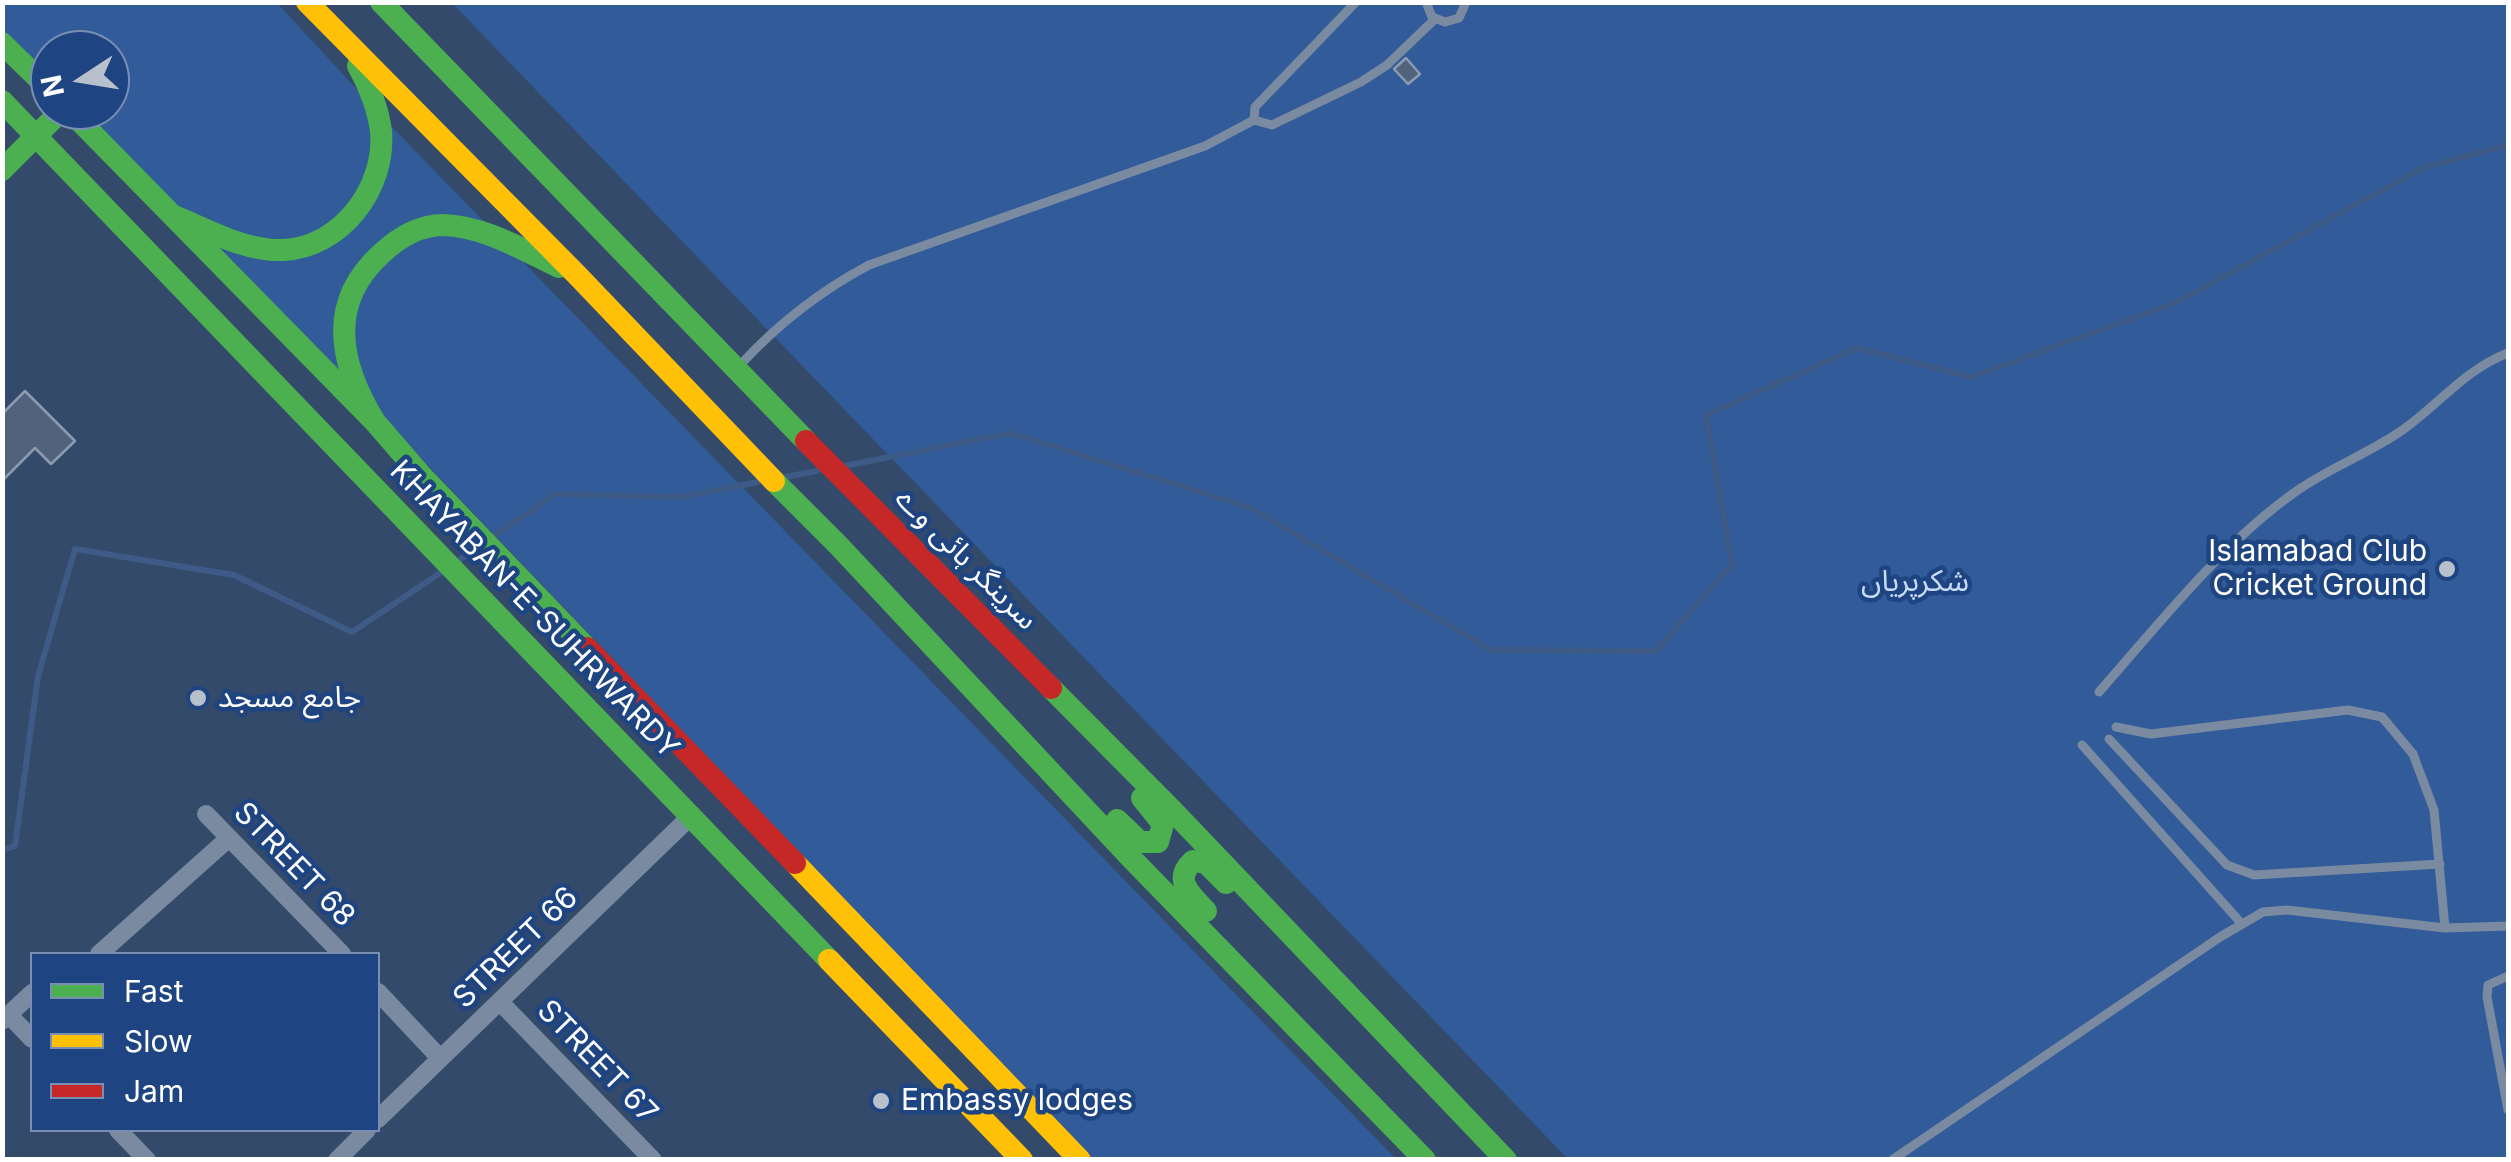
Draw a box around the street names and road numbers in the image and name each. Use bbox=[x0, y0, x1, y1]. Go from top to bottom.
street label: KHAYABAN-E-SUHRWARDY bbox=[382, 453, 686, 767]
street label: سرینگر ہائی وے bbox=[887, 480, 1045, 638]
street label: STREET 68 bbox=[226, 795, 362, 935]
street label: STREET 66 bbox=[446, 880, 586, 1016]
street label: STREET 67 bbox=[529, 993, 665, 1131]

